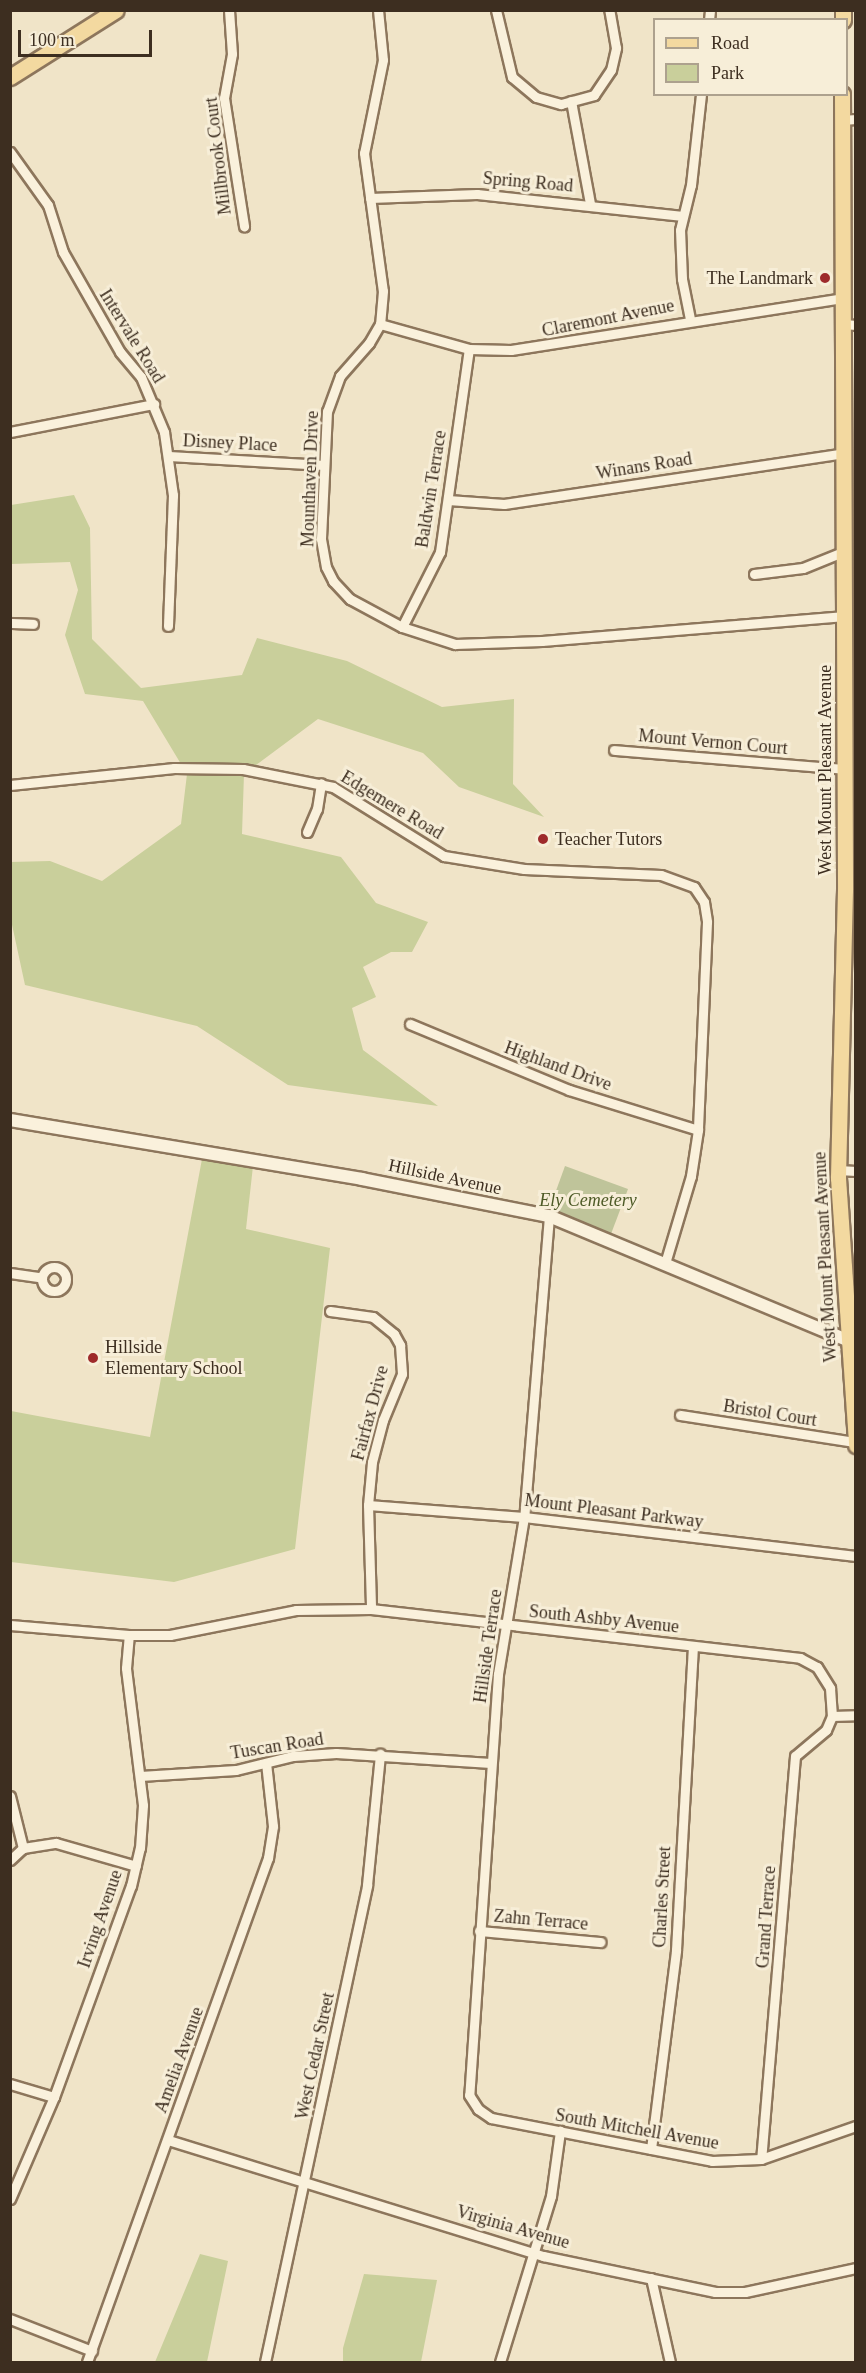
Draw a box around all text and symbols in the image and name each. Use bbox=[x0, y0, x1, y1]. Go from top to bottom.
scale bar bbox=[21, 18, 154, 56]
legend bbox=[653, 18, 848, 96]
text: 100 m bbox=[29, 30, 75, 50]
text: Road bbox=[711, 33, 749, 53]
text: Park bbox=[711, 63, 744, 83]
street label: Millbrook Court bbox=[200, 96, 236, 216]
street label: Spring Road bbox=[482, 167, 574, 197]
place label: The Landmark bbox=[707, 267, 813, 289]
marker: The Landmark bbox=[818, 271, 832, 285]
street label: Intervale Road bbox=[95, 285, 169, 387]
street label: Claremont Avenue bbox=[540, 295, 676, 341]
street label: Mounthaven Drive bbox=[297, 410, 323, 548]
street label: Baldwin Terrace bbox=[411, 428, 451, 550]
street label: Disney Place bbox=[182, 430, 278, 456]
street label: Winans Road bbox=[595, 448, 693, 484]
street label: West Mount Pleasant Avenue bbox=[814, 664, 836, 876]
street label: Mount Vernon Court bbox=[637, 725, 789, 759]
street label: Edgemere Road bbox=[337, 766, 447, 844]
place label: Teacher Tutors bbox=[555, 828, 663, 850]
marker: Teacher Tutors bbox=[536, 832, 550, 846]
street label: Highland Drive bbox=[501, 1037, 615, 1095]
street label: West Mount Pleasant Avenue bbox=[809, 1151, 841, 1363]
street label: Hillside Avenue bbox=[386, 1154, 504, 1200]
park label: Ely Cemetery bbox=[539, 1189, 637, 1211]
place label: Hillside Elementary School bbox=[105, 1337, 242, 1380]
marker: Hillside Elementary School bbox=[86, 1351, 100, 1365]
street label: Fairfax Drive bbox=[347, 1363, 393, 1463]
street label: Bristol Court bbox=[722, 1395, 818, 1431]
street label: Mount Pleasant Parkway bbox=[523, 1489, 705, 1533]
street label: Hillside Terrace bbox=[469, 1587, 507, 1705]
street label: South Ashby Avenue bbox=[527, 1600, 681, 1638]
street label: Tuscan Road bbox=[229, 1728, 325, 1764]
street label: Charles Street bbox=[649, 1846, 675, 1948]
street label: Grand Terrace bbox=[752, 1865, 780, 1969]
street label: Irving Avenue bbox=[73, 1867, 127, 1971]
street label: Zahn Terrace bbox=[493, 1905, 589, 1935]
street label: West Cedar Street bbox=[291, 1990, 339, 2122]
street label: Amelia Avenue bbox=[150, 2004, 208, 2116]
street label: South Mitchell Avenue bbox=[553, 2104, 721, 2154]
street label: Virginia Avenue bbox=[453, 2200, 573, 2254]

